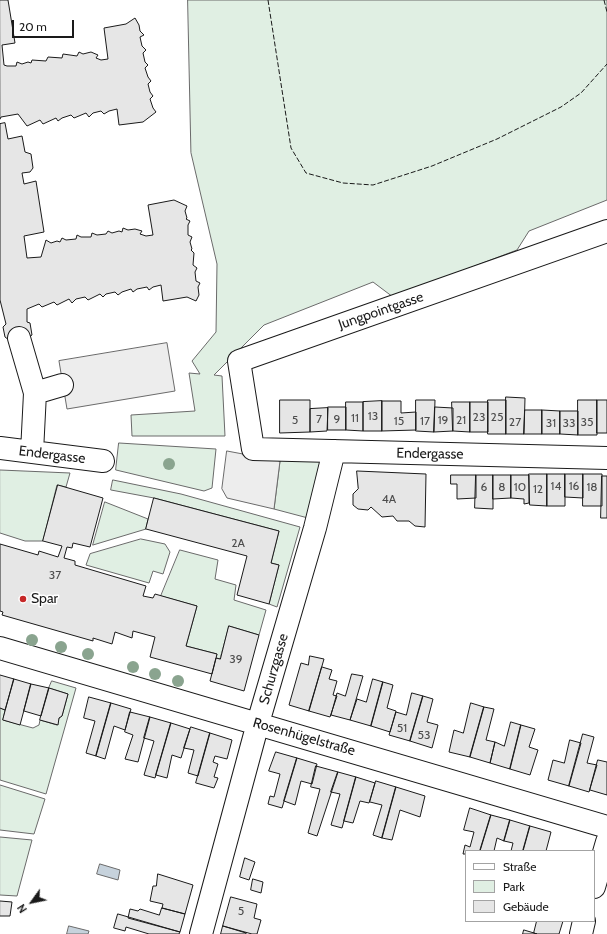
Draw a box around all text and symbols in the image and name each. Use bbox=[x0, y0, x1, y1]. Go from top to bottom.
scale bar bbox=[14, 12, 76, 38]
text: 20 m bbox=[19, 19, 47, 34]
street label: Jungpointgasse bbox=[336, 289, 426, 333]
house number: 13 bbox=[368, 409, 378, 423]
house number: 23 bbox=[473, 410, 485, 424]
house number: 25 bbox=[491, 410, 503, 424]
house number: 11 bbox=[351, 411, 359, 425]
house number: 7 bbox=[316, 412, 322, 426]
house number: 9 bbox=[334, 412, 340, 426]
house number: 5 bbox=[292, 413, 298, 427]
house number: 19 bbox=[438, 413, 448, 427]
house number: 21 bbox=[456, 413, 466, 427]
house number: 15 bbox=[394, 414, 404, 428]
house number: 17 bbox=[420, 414, 430, 428]
house number: 27 bbox=[509, 415, 521, 429]
house number: 35 bbox=[581, 415, 593, 429]
house number: 31 bbox=[546, 416, 556, 430]
house number: 33 bbox=[563, 416, 575, 430]
street label: Endergasse bbox=[18, 443, 86, 467]
street label: Endergasse bbox=[396, 445, 464, 463]
house number: 14 bbox=[551, 479, 561, 493]
house number: 16 bbox=[569, 479, 579, 493]
house number: 6 bbox=[481, 480, 487, 494]
house number: 8 bbox=[498, 480, 506, 494]
house number: 10 bbox=[514, 480, 526, 494]
house number: 18 bbox=[586, 480, 598, 494]
house number: 12 bbox=[533, 482, 543, 496]
house number: 4A bbox=[382, 492, 396, 506]
house number: 2A bbox=[231, 536, 245, 550]
house number: 37 bbox=[49, 568, 61, 582]
place label: Spar bbox=[31, 591, 58, 607]
marker: Spar bbox=[18, 594, 28, 604]
street label: Schurzgasse bbox=[256, 632, 292, 706]
house number: 39 bbox=[229, 652, 243, 666]
street label: Rosenhügelstraße bbox=[251, 714, 357, 760]
house number: 51 bbox=[397, 721, 407, 735]
house number: 53 bbox=[418, 728, 430, 742]
legend bbox=[465, 850, 595, 922]
text: Straße bbox=[503, 859, 536, 874]
text: Park bbox=[503, 879, 525, 894]
north arrow bbox=[12, 882, 52, 922]
text: Gebäude bbox=[503, 899, 549, 914]
text: N bbox=[14, 901, 30, 916]
house number: 5 bbox=[238, 904, 244, 918]

